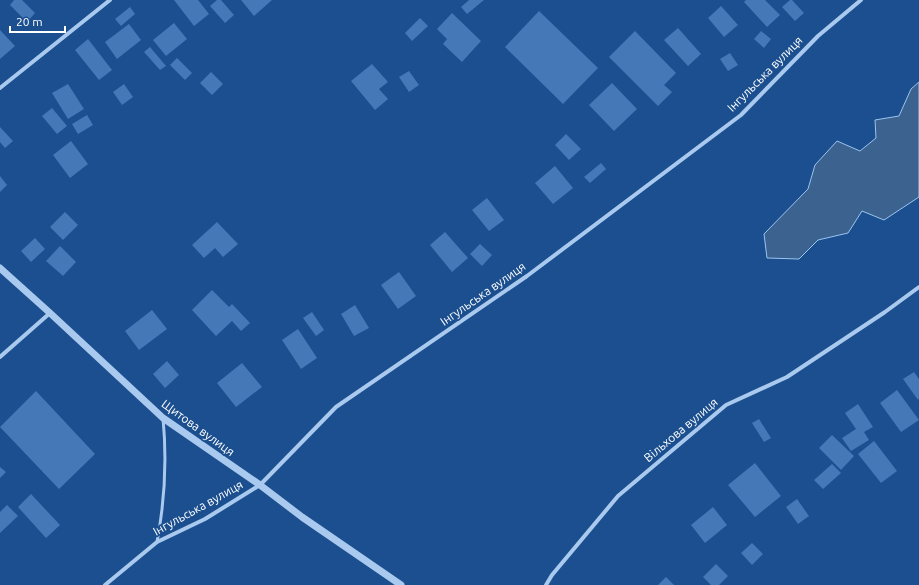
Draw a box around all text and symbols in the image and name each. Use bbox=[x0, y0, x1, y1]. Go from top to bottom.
scale bar bbox=[10, 8, 65, 34]
text: 20 m bbox=[16, 15, 43, 28]
street label: Інгульська вулиця bbox=[724, 33, 805, 114]
street label: Інгульська вулиця bbox=[438, 259, 528, 328]
street label: Вільхова вулиця bbox=[641, 395, 720, 464]
street label: Щитова вулиця bbox=[159, 397, 237, 458]
street label: Інгульська вулиця bbox=[151, 477, 245, 538]

